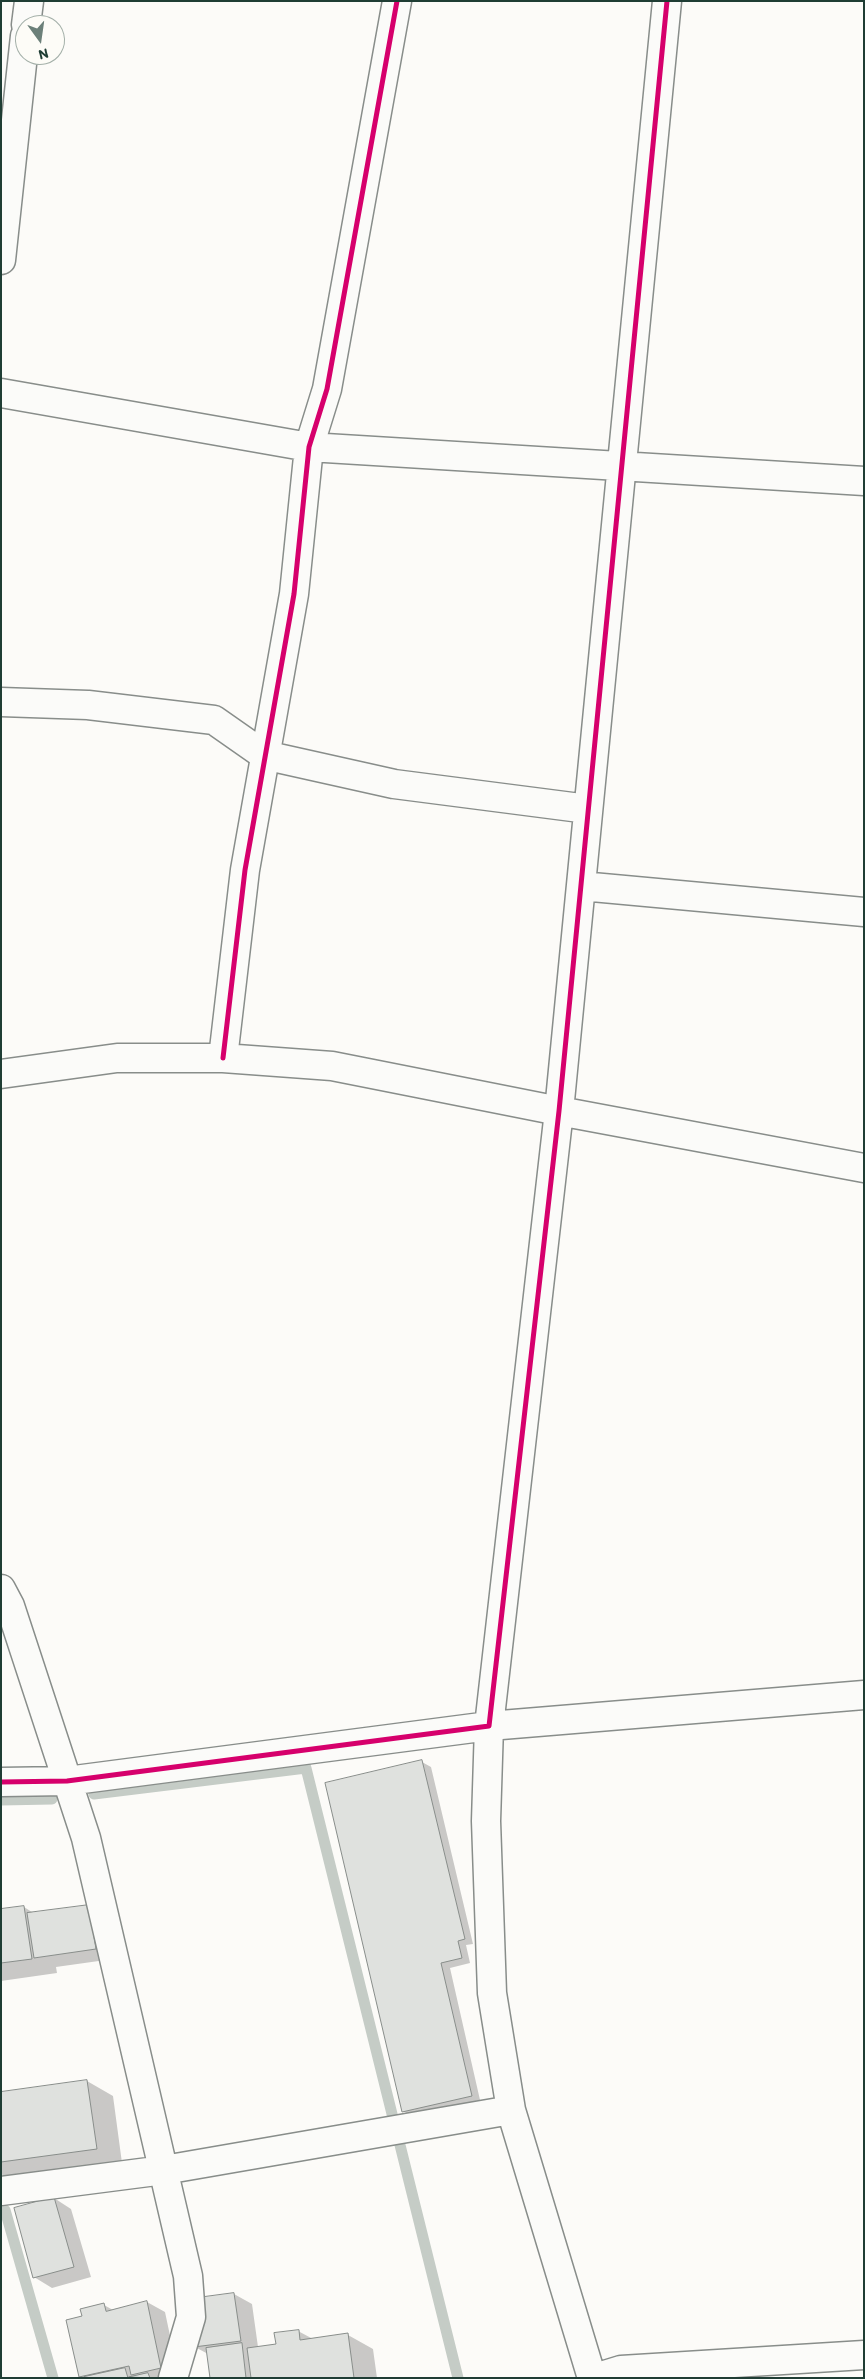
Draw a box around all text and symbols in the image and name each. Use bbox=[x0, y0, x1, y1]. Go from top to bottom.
north arrow bbox=[15, 15, 65, 65]
text: N bbox=[37, 45, 50, 63]

